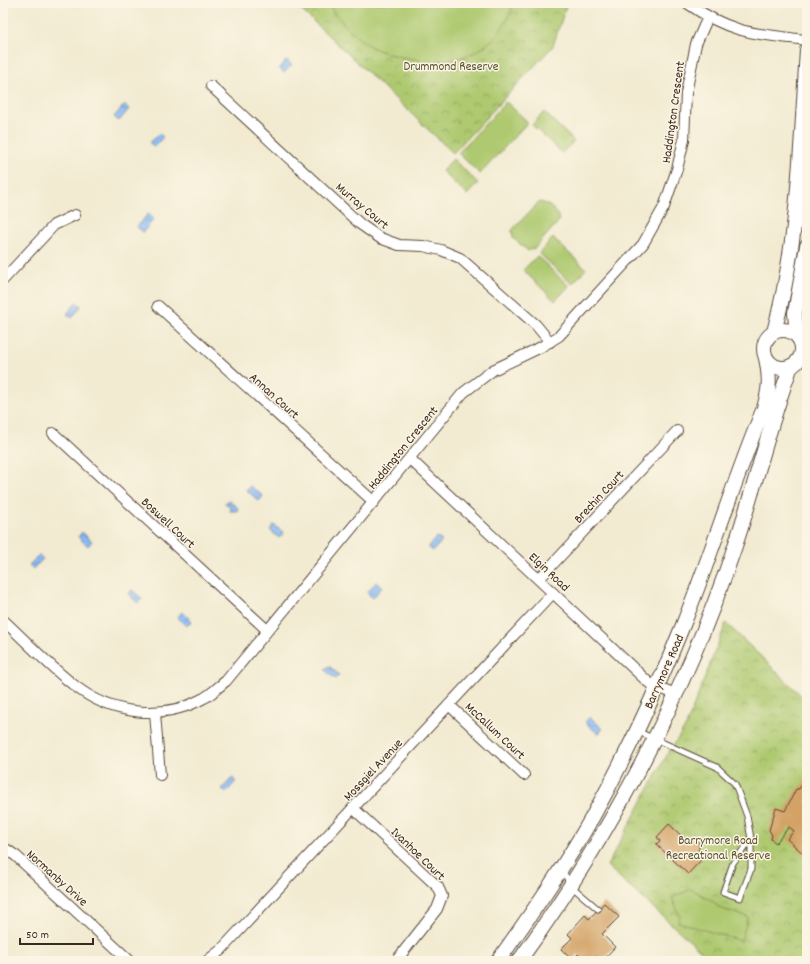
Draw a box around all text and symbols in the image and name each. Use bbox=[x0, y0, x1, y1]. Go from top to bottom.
park label: Drummond Reserve bbox=[403, 58, 499, 77]
street label: Haddington Crescent bbox=[658, 60, 691, 165]
street label: Murray Court bbox=[331, 179, 392, 235]
street label: Annan Court bbox=[244, 369, 303, 425]
street label: Haddington Crescent bbox=[364, 403, 444, 494]
street label: Brechin Court bbox=[570, 467, 630, 529]
street label: Boswell Court bbox=[136, 494, 199, 554]
street label: Elgin Road bbox=[523, 549, 573, 597]
street label: Barrymore Road bbox=[640, 632, 690, 712]
street label: McCallum Court bbox=[460, 699, 529, 765]
street label: Mossgiel Avenue bbox=[340, 735, 408, 806]
street label: Ivanhoe Court bbox=[386, 824, 449, 886]
park label: Barrymore Road Recreational Reserve bbox=[666, 832, 770, 866]
street label: Normanby Drive bbox=[21, 846, 91, 912]
scale bar bbox=[20, 920, 93, 946]
text: 50 m bbox=[26, 927, 49, 944]

